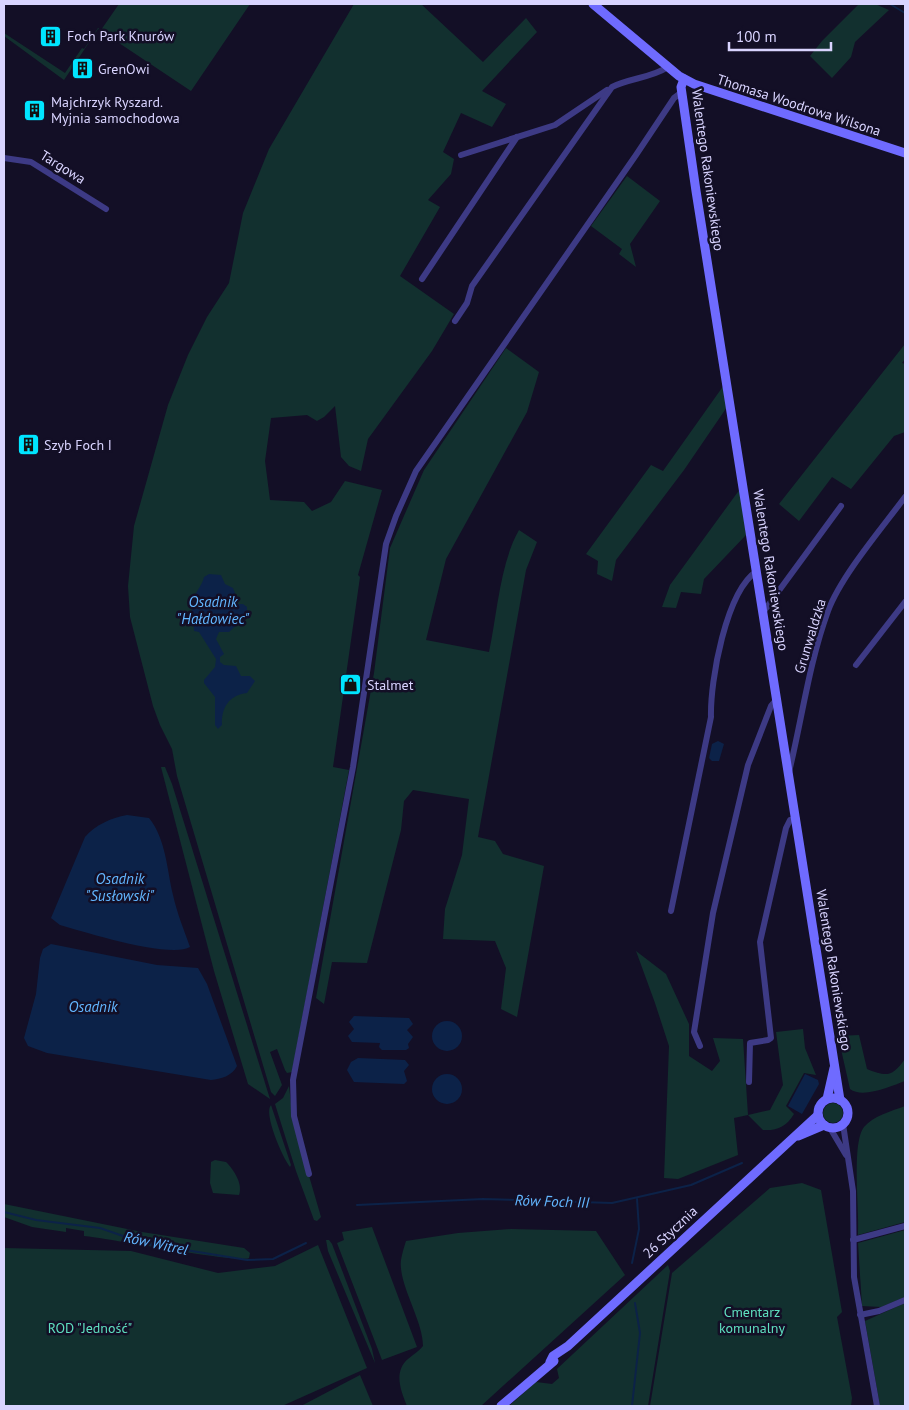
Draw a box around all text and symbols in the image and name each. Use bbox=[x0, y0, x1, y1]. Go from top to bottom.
scale bar bbox=[729, 20, 832, 52]
building icon: Foch Park Knurów bbox=[39, 24, 63, 48]
place label: Foch Park Knurów bbox=[67, 27, 175, 45]
text: 100 m bbox=[736, 27, 777, 46]
building icon: GrenOwi bbox=[70, 57, 94, 81]
place label: GrenOwi bbox=[98, 60, 150, 78]
street label: Thomasa Woodrowa Wilsona bbox=[715, 70, 883, 140]
street label: Walentego Rakoniewskiego bbox=[688, 88, 728, 252]
place label: Majchrzyk Ryszard. Myjnia samochodowa bbox=[51, 93, 180, 127]
building icon: Majchrzyk Ryszard. Myjnia samochodowa bbox=[23, 98, 47, 122]
street label: Targowa bbox=[37, 146, 89, 188]
building icon: Szyb Foch I bbox=[16, 433, 40, 457]
place label: Szyb Foch I bbox=[44, 436, 112, 454]
street label: Walentego Rakoniewskiego bbox=[749, 488, 793, 652]
water label: Osadnik "Hałdowiec" bbox=[177, 592, 250, 628]
street label: Grunwaldzka bbox=[790, 596, 830, 676]
shop icon: Stalmet bbox=[339, 673, 363, 697]
place label: Stalmet bbox=[367, 676, 414, 694]
water label: Osadnik "Susłowski" bbox=[86, 869, 155, 905]
street label: Walentego Rakoniewskiego bbox=[812, 888, 856, 1052]
water label: Osadnik bbox=[68, 997, 119, 1016]
water label: Rów Foch III bbox=[514, 1190, 591, 1212]
street label: 26 Stycznia bbox=[639, 1202, 701, 1262]
water label: Rów Witrel bbox=[122, 1227, 190, 1259]
park label: Cmentarz komunalny bbox=[719, 1303, 785, 1337]
park label: ROD "Jedność" bbox=[48, 1319, 132, 1337]

